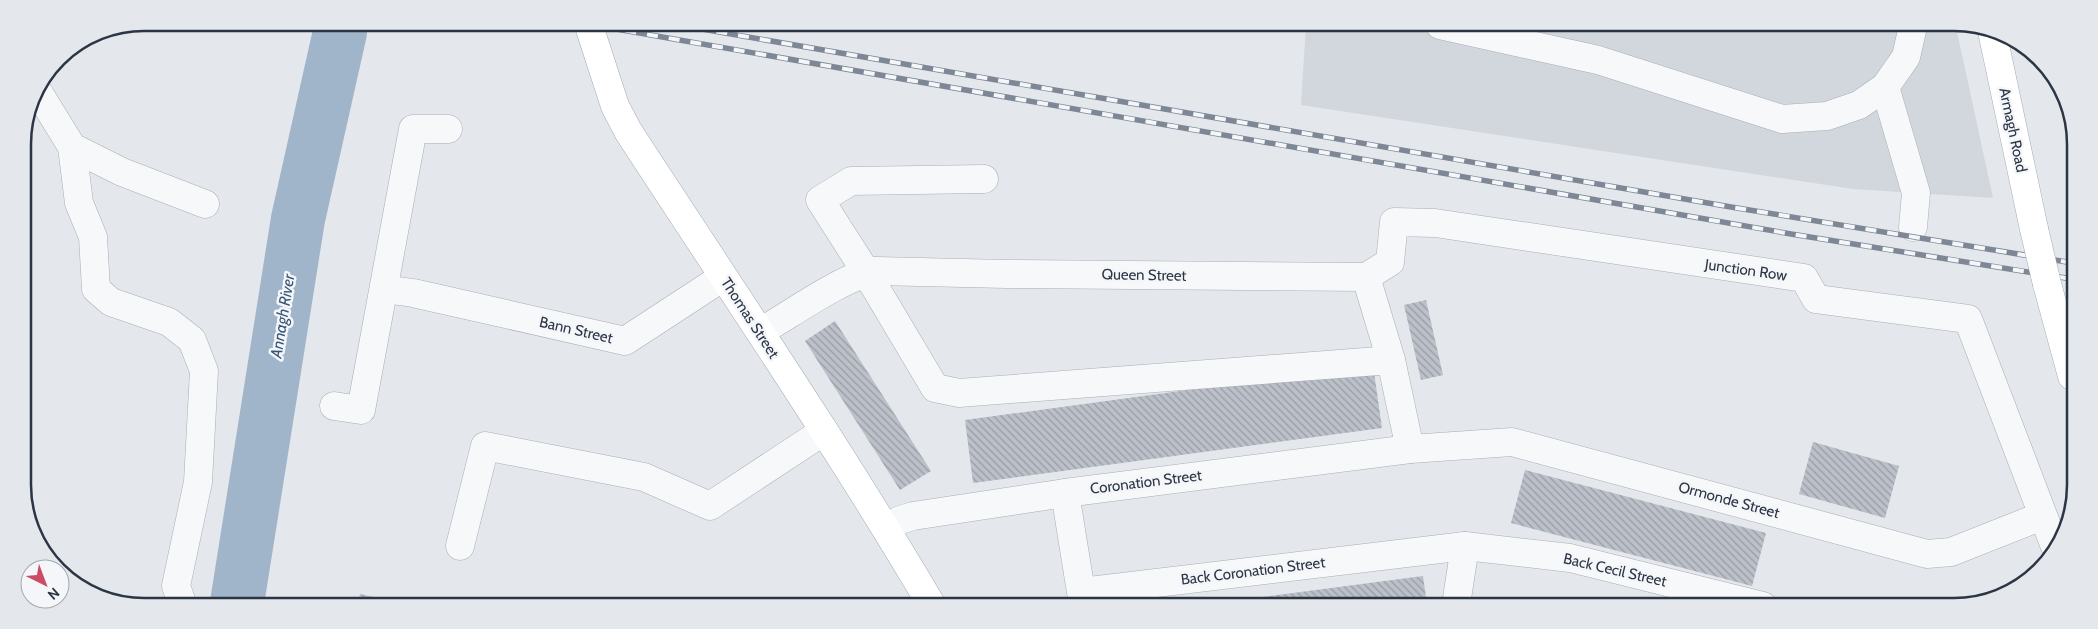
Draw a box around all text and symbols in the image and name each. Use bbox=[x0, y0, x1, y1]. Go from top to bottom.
street label: Armagh Road bbox=[1995, 86, 2031, 174]
street label: Junction Row bbox=[1703, 255, 1788, 285]
street label: Queen Street bbox=[1101, 265, 1187, 285]
water label: Annagh River bbox=[266, 272, 299, 360]
street label: Thomas Street bbox=[717, 274, 783, 362]
street label: Bann Street bbox=[538, 313, 614, 347]
street label: Coronation Street bbox=[1089, 466, 1203, 498]
street label: Ormonde Street bbox=[1676, 478, 1782, 522]
street label: Back Cecil Street bbox=[1562, 549, 1668, 591]
street label: Back Coronation Street bbox=[1180, 553, 1326, 589]
north arrow bbox=[20, 559, 70, 609]
text: N bbox=[44, 584, 63, 604]

